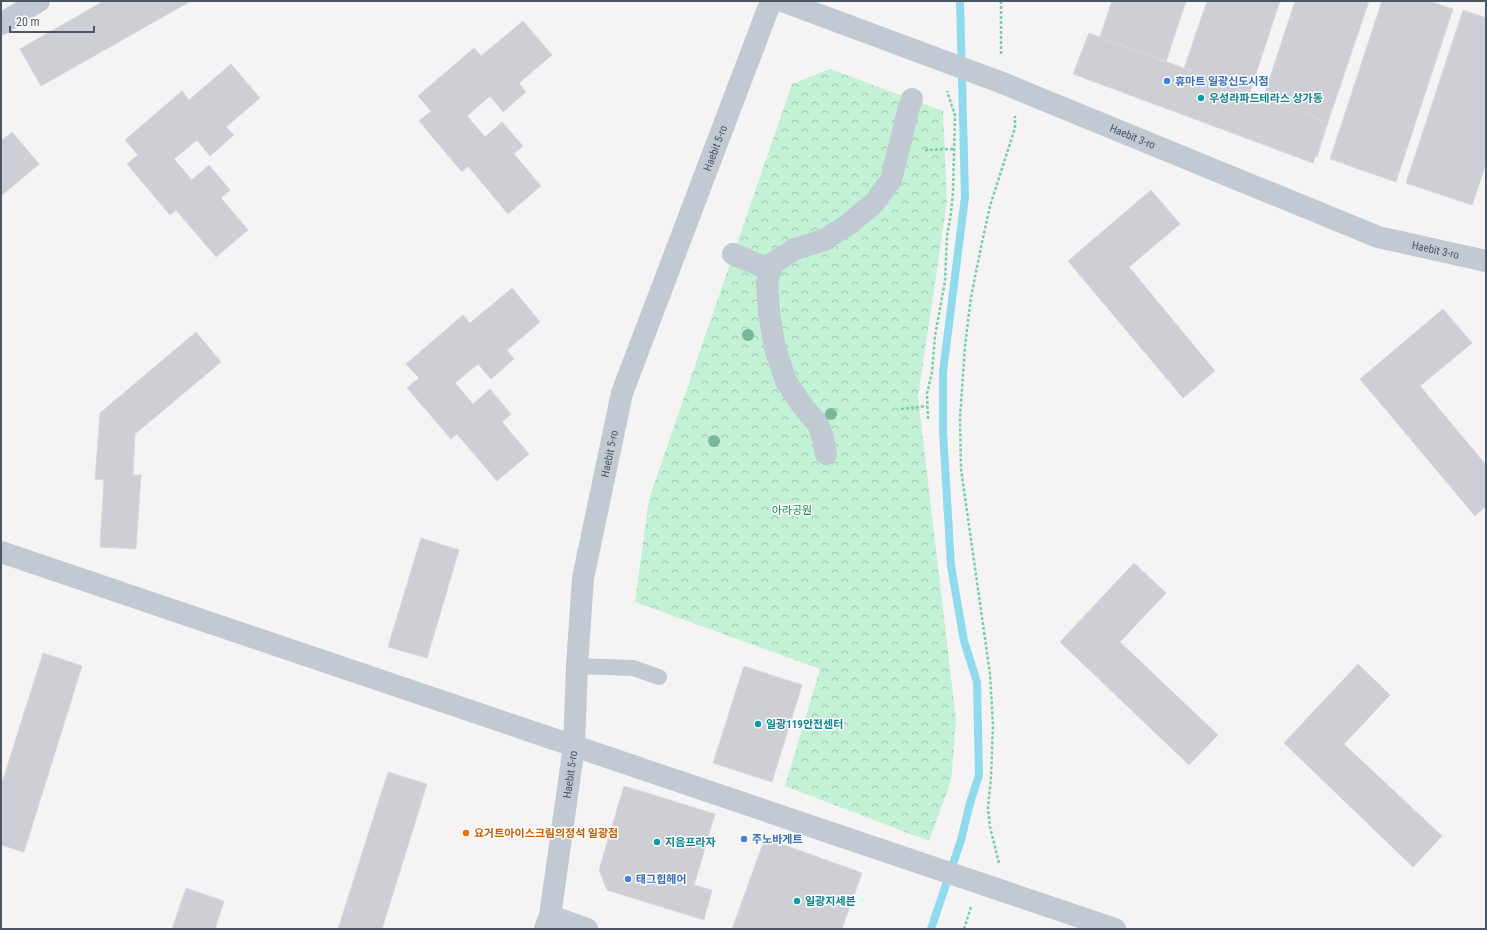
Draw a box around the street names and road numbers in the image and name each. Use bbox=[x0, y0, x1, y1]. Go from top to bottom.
street label: Haebit 3-ro bbox=[1108, 122, 1158, 152]
street label: Haebit 5-ro bbox=[701, 123, 730, 173]
street label: Haebit 3-ro bbox=[1411, 239, 1461, 262]
street label: Haebit 5-ro bbox=[598, 428, 621, 479]
street label: Haebit 5-ro bbox=[561, 749, 580, 799]

